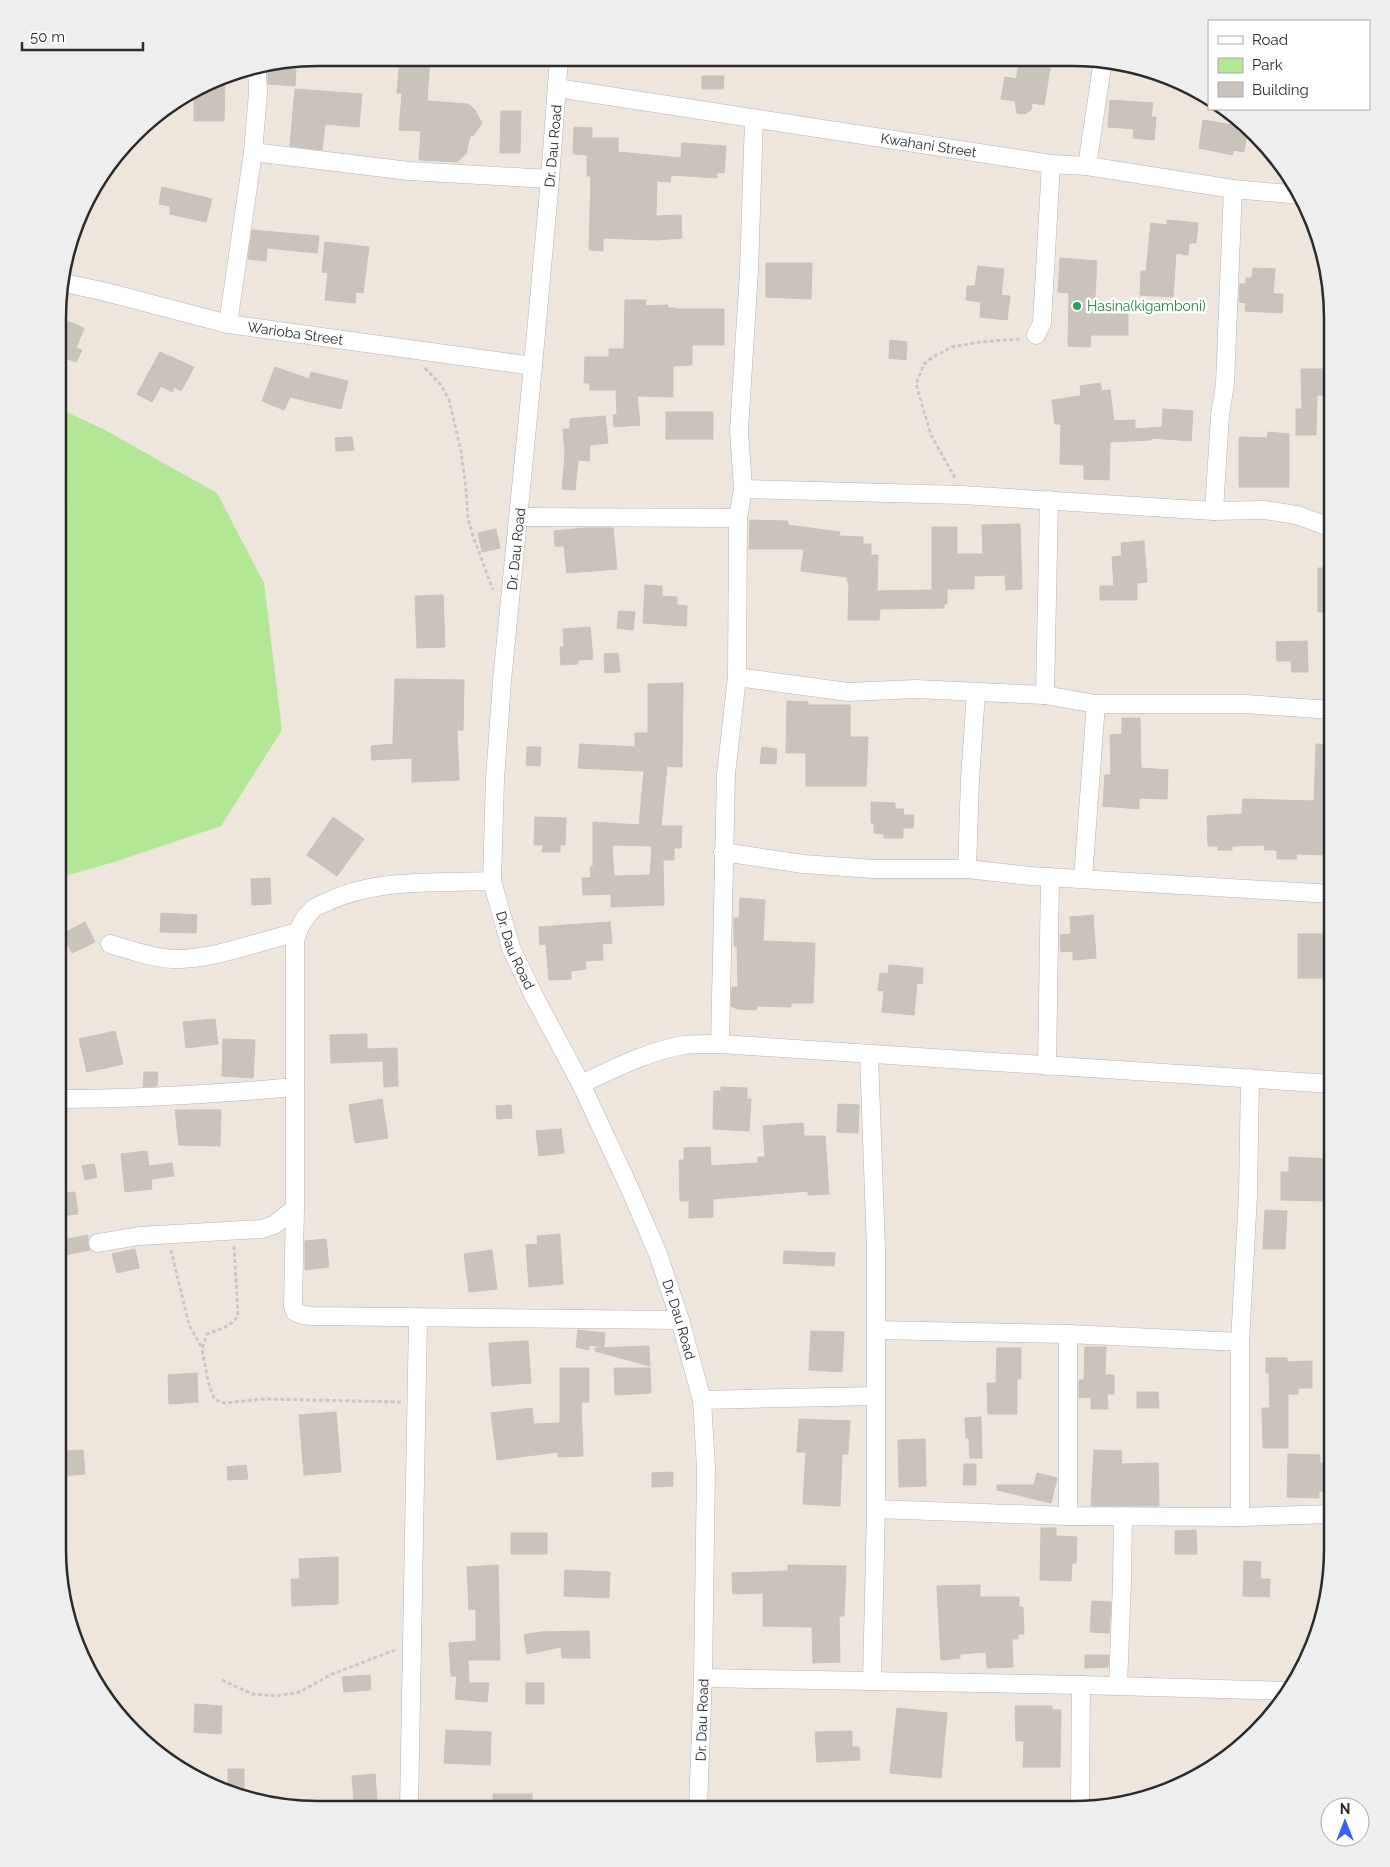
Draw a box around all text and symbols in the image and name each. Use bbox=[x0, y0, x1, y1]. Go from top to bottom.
scale bar bbox=[22, 20, 144, 52]
legend bbox=[1208, 20, 1370, 110]
text: 50 m bbox=[30, 28, 65, 46]
text: Road bbox=[1252, 31, 1288, 49]
text: Park bbox=[1252, 56, 1283, 74]
text: Building bbox=[1252, 81, 1309, 99]
street label: Dr. Dau Road bbox=[541, 104, 565, 188]
street label: Kwahani Street bbox=[880, 130, 978, 160]
place label: Hasina(kigamboni) bbox=[1087, 298, 1206, 314]
marker: Hasina(kigamboni) bbox=[1071, 300, 1083, 312]
street label: Warioba Street bbox=[246, 319, 344, 348]
street label: Dr. Dau Road bbox=[504, 507, 528, 591]
street label: Dr. Dau Road bbox=[493, 909, 538, 992]
street label: Dr. Dau Road bbox=[659, 1277, 699, 1361]
street label: Dr. Dau Road bbox=[693, 1678, 711, 1762]
north arrow bbox=[1320, 1797, 1370, 1847]
text: N bbox=[1340, 1801, 1350, 1817]

